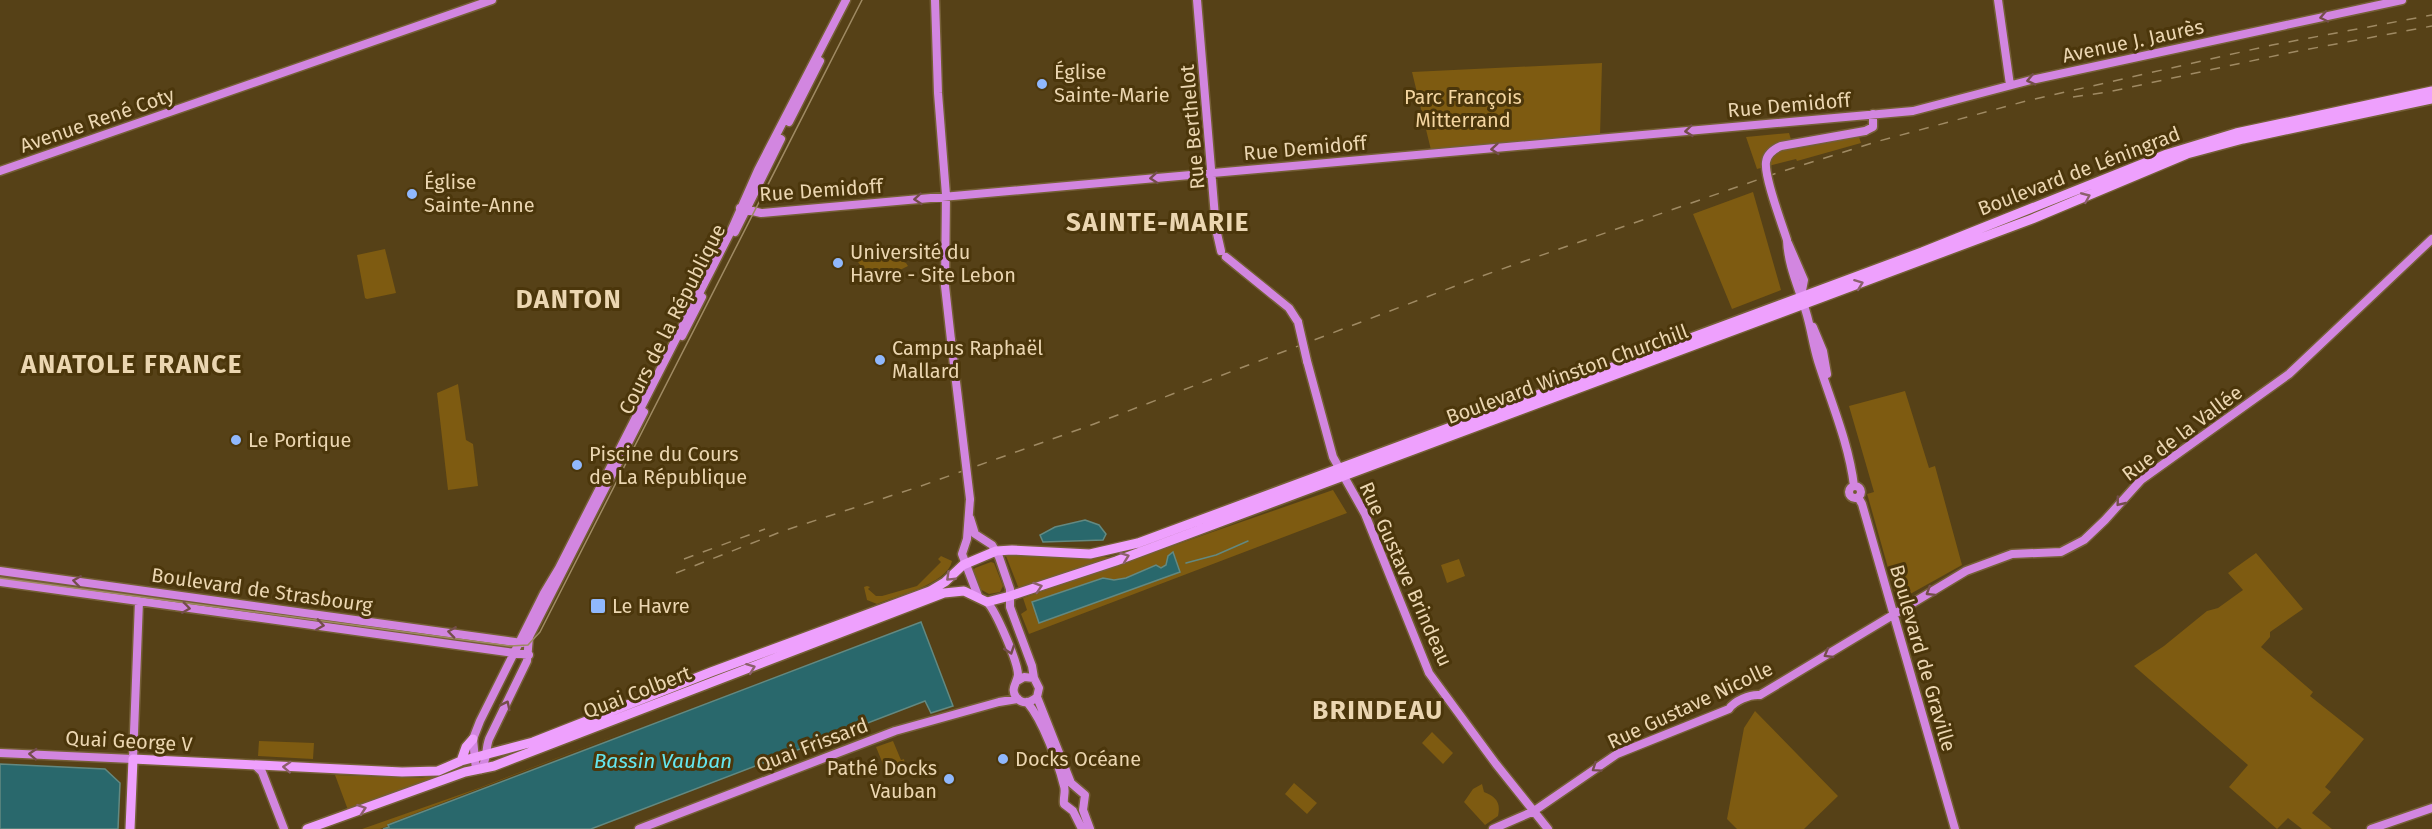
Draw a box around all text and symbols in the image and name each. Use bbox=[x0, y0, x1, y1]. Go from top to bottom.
one-way arrow bbox=[2319, 10, 2329, 23]
street label: Avenue J. Jaurès bbox=[2060, 14, 2206, 68]
place label: Église Sainte-Marie bbox=[1054, 60, 1170, 107]
street label: Rue Berthelot bbox=[1175, 63, 1209, 190]
one-way arrow bbox=[2026, 73, 2036, 86]
marker: Église Sainte-Marie bbox=[1035, 77, 1049, 91]
street label: Avenue René Coty bbox=[17, 82, 178, 158]
park label: Parc François Mitterrand bbox=[1404, 85, 1522, 132]
street label: Rue Demidoff bbox=[1726, 88, 1853, 122]
street label: Boulevard de Léningrad bbox=[1974, 121, 2184, 221]
one-way arrow bbox=[1684, 124, 1694, 136]
street label: Rue Demidoff bbox=[1242, 131, 1369, 165]
one-way arrow bbox=[1490, 142, 1499, 155]
place label: Église Sainte-Anne bbox=[424, 170, 535, 217]
one-way arrow bbox=[1150, 171, 1159, 184]
street label: Rue Demidoff bbox=[759, 174, 885, 206]
marker: Église Sainte-Anne bbox=[405, 187, 419, 201]
one-way arrow bbox=[913, 192, 923, 205]
one-way arrow bbox=[2080, 192, 2091, 204]
district label: SAINTE-MARIE bbox=[1066, 207, 1250, 238]
street label: Cours de la République bbox=[614, 220, 730, 418]
place label: Université du Havre - Site Lebon bbox=[850, 240, 1016, 287]
marker: Université du Havre - Site Lebon bbox=[831, 256, 845, 270]
one-way arrow bbox=[1853, 279, 1863, 292]
district label: DANTON bbox=[516, 284, 622, 315]
street label: Boulevard Winston Churchill bbox=[1443, 319, 1691, 429]
place label: Campus Raphaël Mallard bbox=[892, 336, 1043, 383]
district label: ANATOLE FRANCE bbox=[20, 349, 243, 380]
marker: Campus Raphaël Mallard bbox=[873, 353, 887, 367]
street label: Rue de la Vallée bbox=[2117, 380, 2247, 486]
place label: Le Portique bbox=[248, 428, 351, 452]
marker: Le Portique bbox=[229, 433, 243, 447]
place label: Piscine du Cours de La République bbox=[589, 442, 747, 489]
marker: Piscine du Cours de La République bbox=[570, 458, 584, 472]
street label: Rue Gustave Brindeau bbox=[1354, 478, 1458, 670]
one-way arrow bbox=[2117, 495, 2128, 506]
one-way arrow bbox=[1119, 552, 1130, 564]
street label: Boulevard de Graville bbox=[1885, 562, 1961, 754]
street label: Boulevard de Strasbourg bbox=[150, 563, 375, 617]
one-way arrow bbox=[946, 569, 957, 580]
one-way arrow bbox=[72, 576, 82, 588]
one-way arrow bbox=[1032, 581, 1043, 594]
one-way arrow bbox=[1926, 585, 1937, 596]
place label: Le Havre bbox=[612, 594, 690, 618]
marker: Le Havre bbox=[589, 597, 607, 615]
one-way arrow bbox=[182, 601, 191, 614]
one-way arrow bbox=[315, 618, 325, 631]
one-way arrow bbox=[448, 627, 457, 639]
one-way arrow bbox=[1002, 644, 1015, 655]
one-way arrow bbox=[1824, 646, 1834, 658]
street label: Rue Gustave Nicolle bbox=[1603, 656, 1777, 754]
street label: Quai Colbert bbox=[580, 660, 695, 724]
one-way arrow bbox=[745, 663, 756, 675]
district label: BRINDEAU bbox=[1312, 695, 1444, 726]
one-way arrow bbox=[499, 700, 511, 711]
street label: Quai Frissard bbox=[753, 713, 871, 777]
street label: Quai George V bbox=[65, 726, 193, 756]
place label: Docks Océane bbox=[1015, 747, 1141, 771]
one-way arrow bbox=[28, 748, 37, 761]
water label: Bassin Vauban bbox=[594, 748, 732, 774]
marker: Docks Océane bbox=[996, 752, 1010, 766]
place label: Pathé Docks Vauban bbox=[827, 756, 937, 803]
one-way arrow bbox=[283, 761, 292, 774]
one-way arrow bbox=[1592, 761, 1603, 772]
marker: Pathé Docks Vauban bbox=[942, 772, 956, 786]
one-way arrow bbox=[356, 804, 367, 817]

